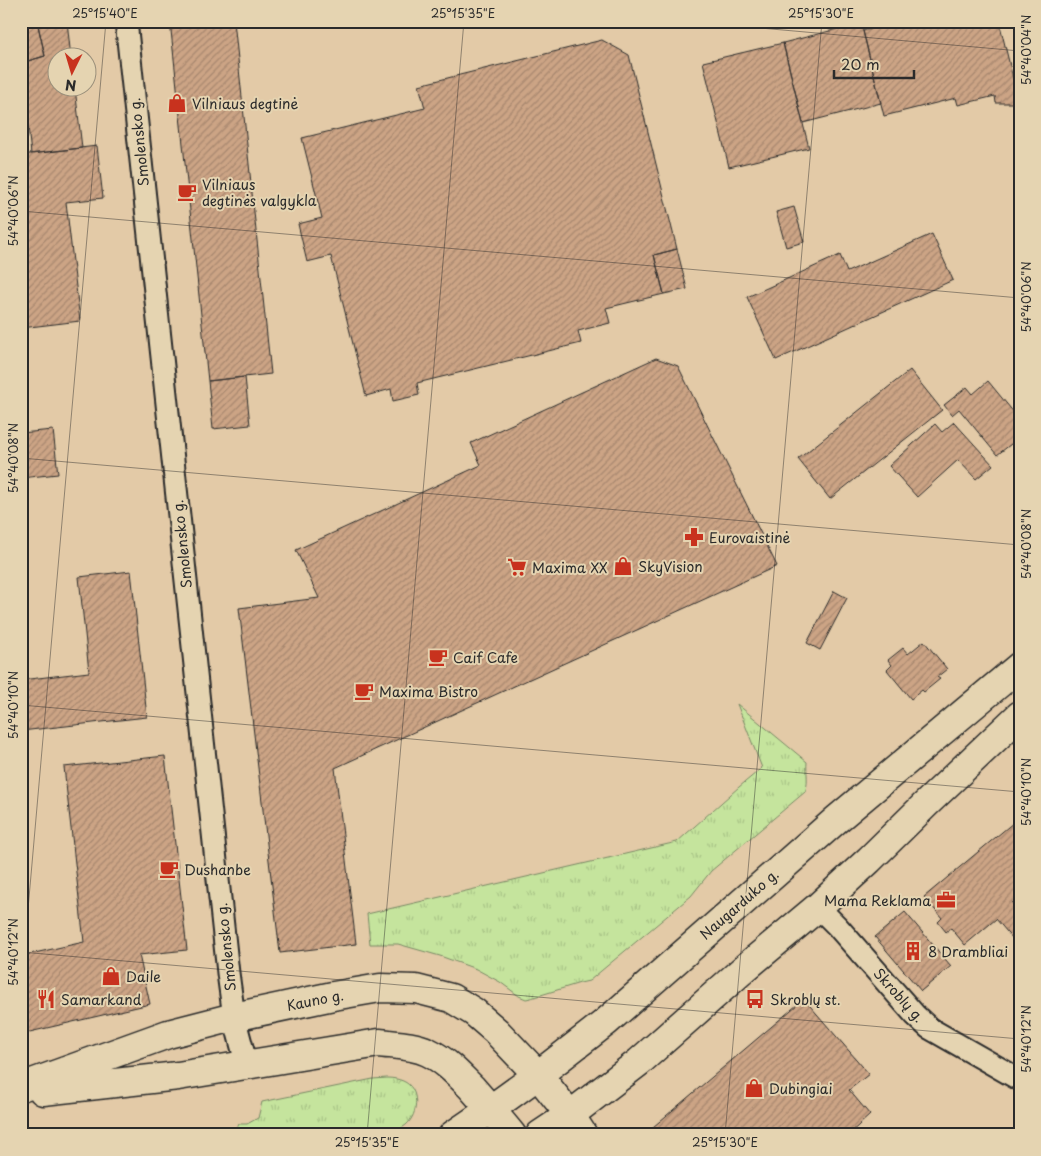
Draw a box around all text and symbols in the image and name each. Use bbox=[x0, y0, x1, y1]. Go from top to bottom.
text: 25°15'40"E bbox=[72, 4, 138, 22]
text: 25°15'35"E bbox=[431, 4, 495, 22]
text: 25°15'30"E bbox=[788, 4, 854, 22]
text: 54°40'04"N bbox=[1017, 15, 1035, 85]
north arrow bbox=[48, 48, 98, 98]
scale bar bbox=[834, 48, 914, 80]
text: 20 m bbox=[841, 52, 880, 75]
text: N bbox=[64, 75, 77, 96]
shop icon: Vilniaus degtinė bbox=[166, 92, 188, 114]
place label: Vilniaus degtinė bbox=[192, 93, 298, 114]
street label: Smolensko g. bbox=[124, 97, 154, 187]
place label: Vilniaus degtinės valgykla bbox=[202, 174, 317, 211]
text: 54°40'06"N bbox=[4, 175, 22, 247]
cafe icon: Vilniaus degtinės valgykla bbox=[176, 181, 198, 203]
text: 54°40'06"N bbox=[1017, 261, 1035, 333]
text: 54°40'08"N bbox=[4, 423, 22, 493]
street label: Smolensko g. bbox=[167, 499, 197, 589]
text: 54°40'08"N bbox=[1017, 509, 1035, 579]
pharmacy icon: Eurovaistinė bbox=[683, 526, 705, 548]
place label: Eurovaistinė bbox=[709, 527, 791, 548]
shop icon: SkyVision bbox=[612, 555, 634, 577]
supermarket icon: Maxima XX bbox=[506, 556, 528, 578]
place label: SkyVision bbox=[638, 556, 703, 577]
place label: Maxima XX bbox=[532, 557, 608, 578]
cafe icon: Caif Cafe bbox=[427, 646, 449, 668]
place label: Caif Cafe bbox=[453, 647, 518, 668]
text: 54°40'10"N bbox=[4, 671, 22, 739]
cafe icon: Maxima Bistro bbox=[353, 680, 375, 702]
place label: Maxima Bistro bbox=[379, 681, 478, 702]
text: 54°40'10"N bbox=[1017, 758, 1035, 826]
cafe icon: Dushanbe bbox=[158, 858, 180, 880]
place label: Dushanbe bbox=[184, 859, 251, 880]
street label: Naugarduko g. bbox=[695, 864, 783, 944]
office icon: Mama Reklama bbox=[935, 889, 957, 911]
place label: Mama Reklama bbox=[824, 890, 931, 911]
street label: Smolensko g. bbox=[211, 902, 241, 992]
text: 54°40'12"N bbox=[4, 918, 22, 986]
building icon: 8 Drambliai bbox=[902, 940, 924, 962]
place label: 8 Drambliai bbox=[928, 941, 1008, 962]
street label: Skroblų g. bbox=[869, 963, 929, 1027]
shop icon: Daile bbox=[100, 965, 122, 987]
place label: Daile bbox=[126, 966, 161, 987]
street label: Kauno g. bbox=[285, 984, 345, 1016]
restaurant icon: Samarkand bbox=[35, 988, 57, 1010]
bus stop icon: Skroblų st. bbox=[744, 988, 766, 1010]
place label: Samarkand bbox=[61, 989, 142, 1010]
place label: Skroblų st. bbox=[770, 989, 841, 1010]
text: 54°40'12"N bbox=[1017, 1005, 1035, 1073]
shop icon: Dubingiai bbox=[743, 1077, 765, 1099]
place label: Dubingiai bbox=[769, 1078, 832, 1099]
text: 25°15'35"E bbox=[335, 1133, 399, 1151]
text: 25°15'30"E bbox=[692, 1133, 758, 1151]

